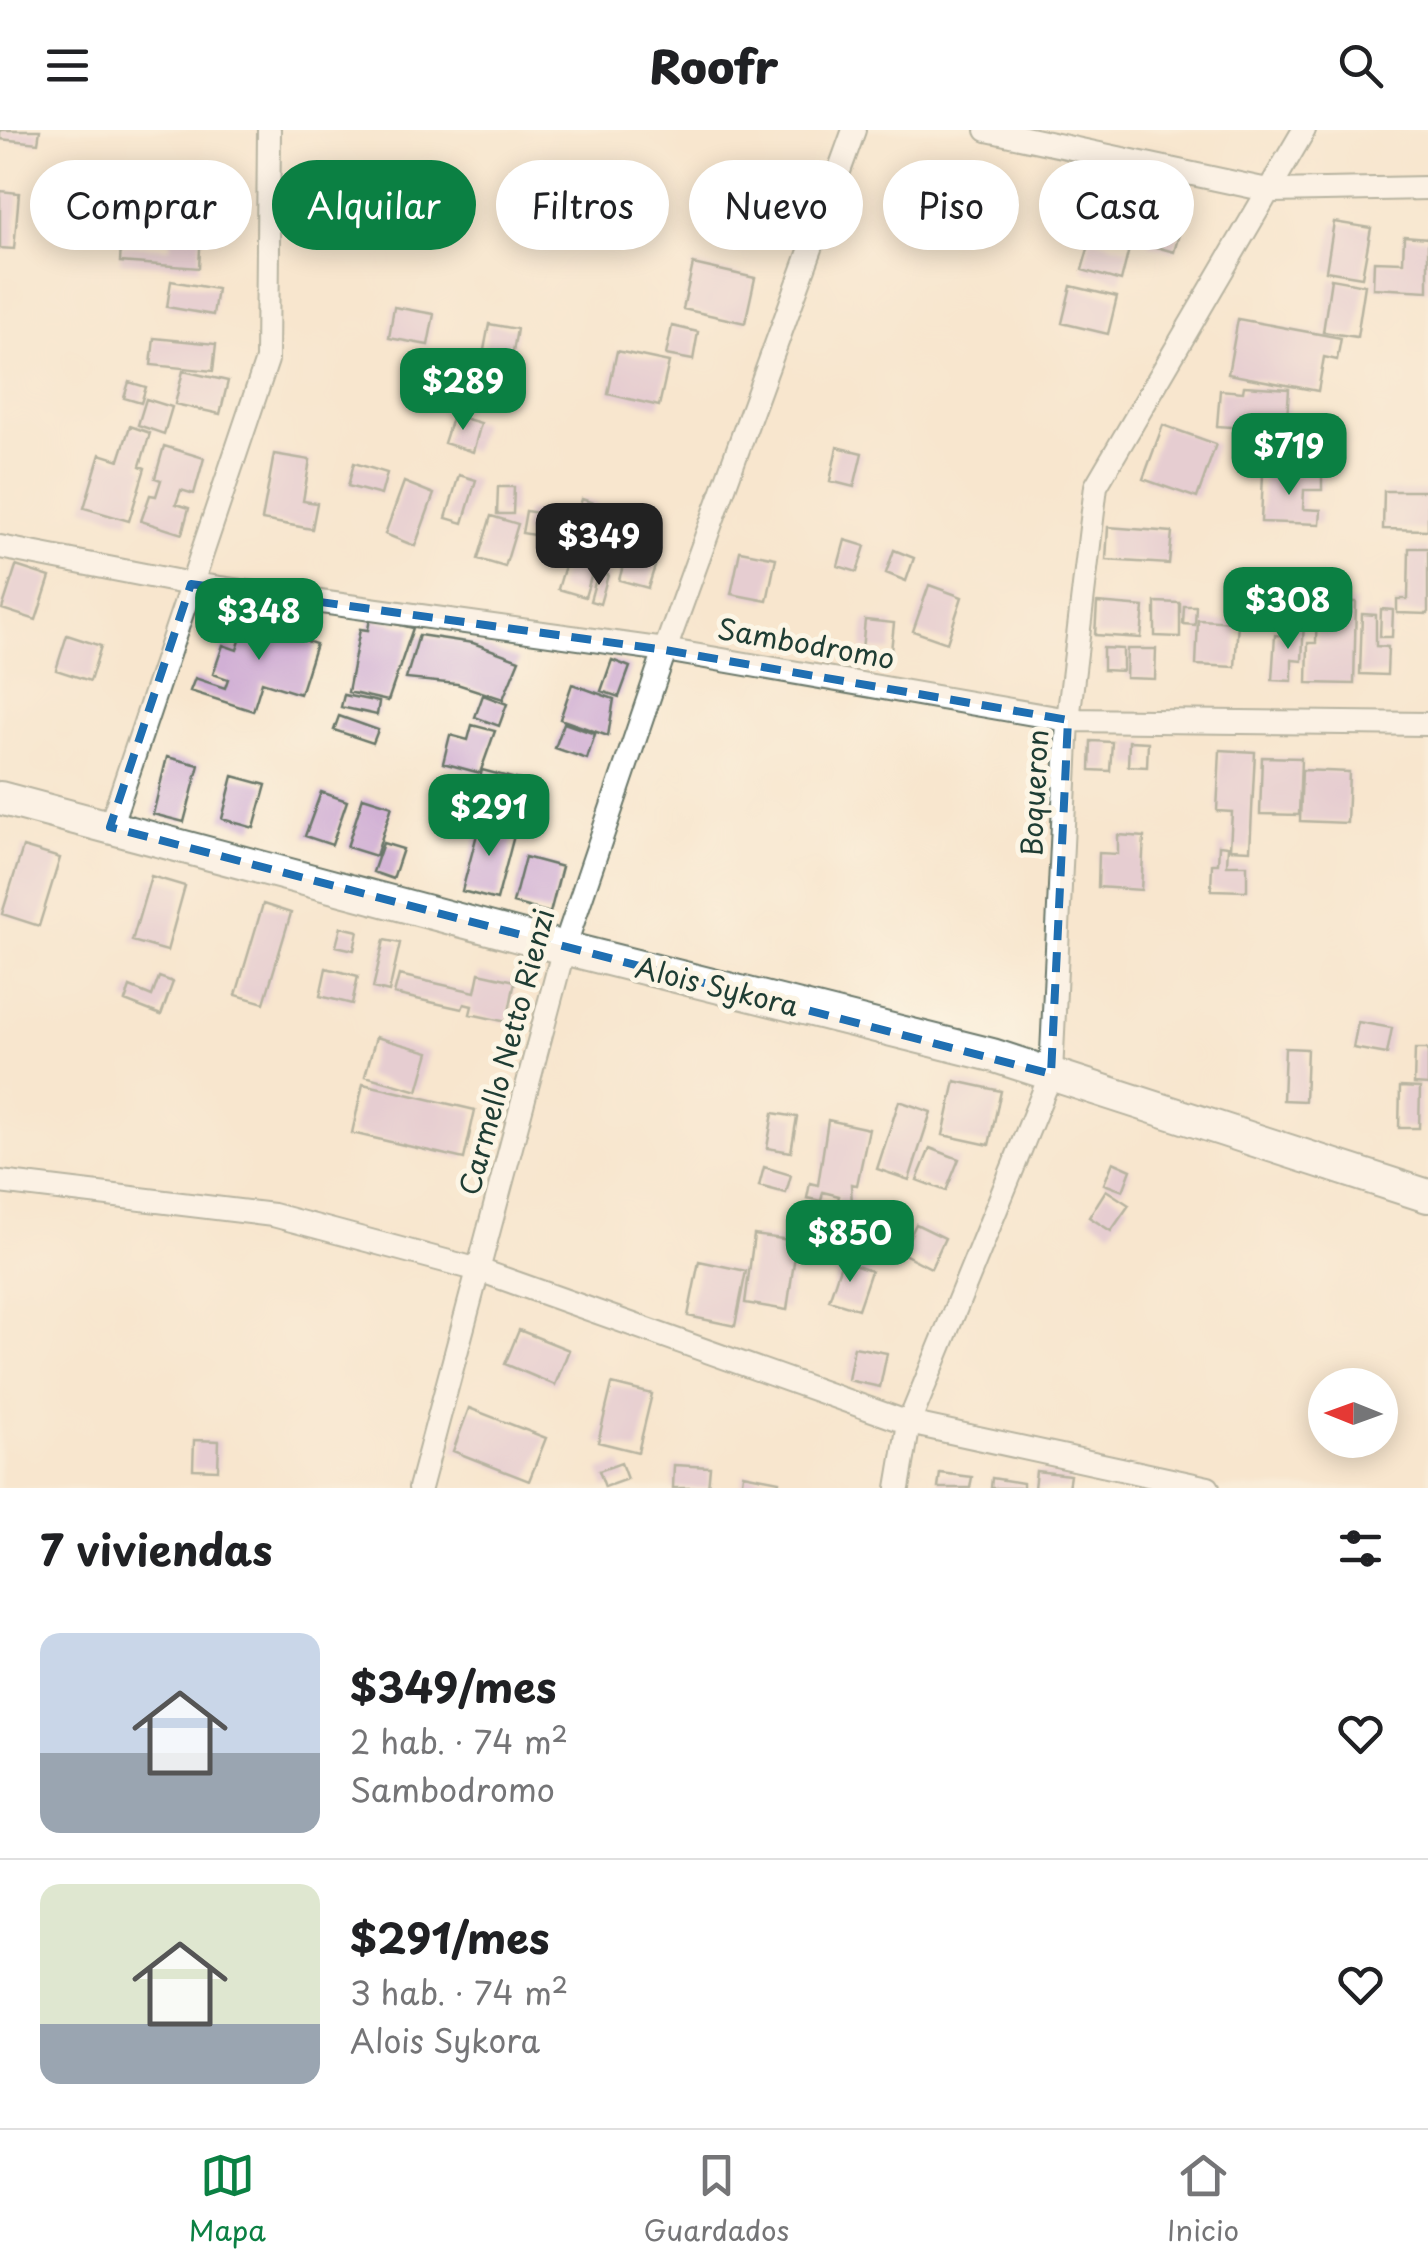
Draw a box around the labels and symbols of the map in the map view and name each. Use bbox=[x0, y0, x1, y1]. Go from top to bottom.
pin: $289 bbox=[404, 348, 522, 433]
pin: $719 bbox=[1230, 413, 1348, 498]
pin: $349 bbox=[540, 503, 658, 588]
pin: $308 bbox=[1229, 567, 1347, 652]
pin: $348 bbox=[200, 578, 318, 663]
street label: Sambodromo bbox=[714, 606, 898, 679]
street label: Boqueron bbox=[1009, 728, 1058, 858]
pin: $291 bbox=[430, 774, 548, 859]
street label: Carmello Netto Rienzi bbox=[447, 904, 564, 1200]
street label: Alois Sykora bbox=[631, 945, 804, 1027]
pin: $850 bbox=[791, 1200, 909, 1285]
north arrow bbox=[1308, 1368, 1398, 1458]

